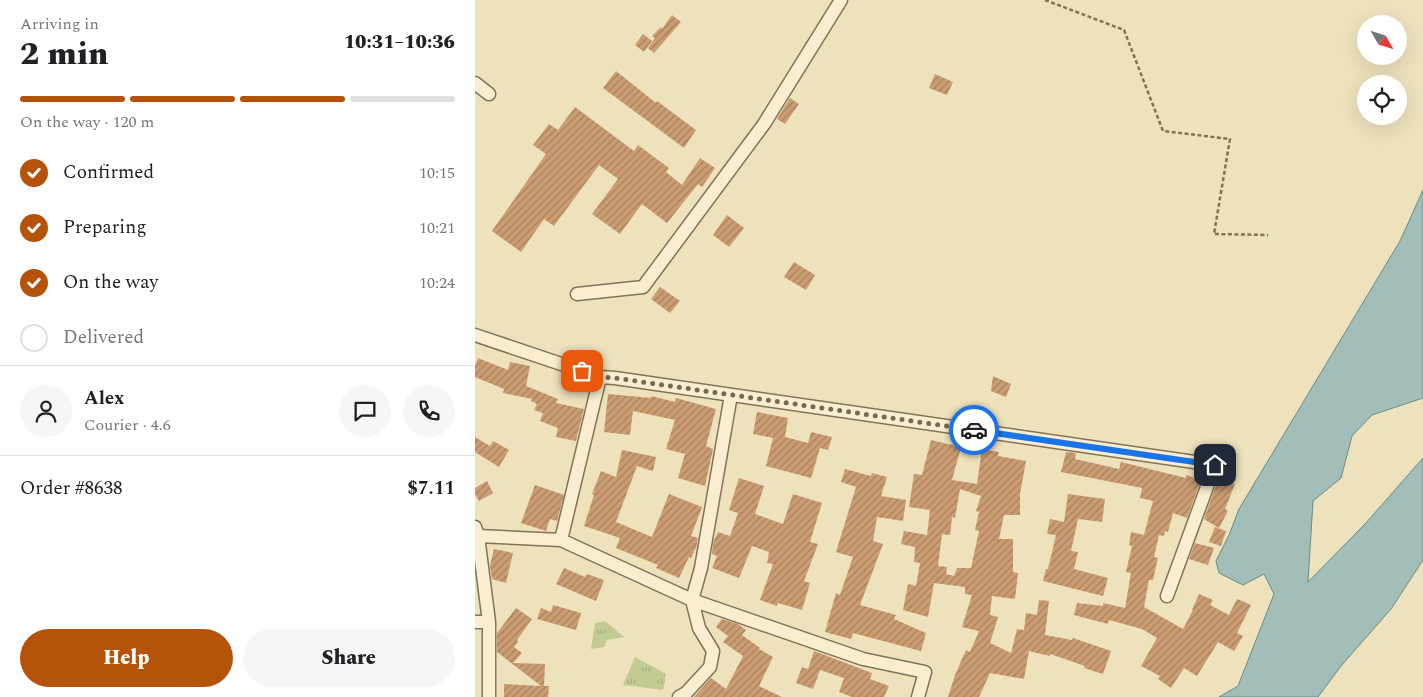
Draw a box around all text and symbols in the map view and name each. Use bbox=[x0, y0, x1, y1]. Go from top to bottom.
text: Arriving in bbox=[20, 12, 99, 36]
north arrow bbox=[1357, 15, 1407, 65]
map controls bbox=[1357, 15, 1407, 125]
text: 10:31–10:36 bbox=[344, 28, 455, 57]
text: 2 min bbox=[20, 30, 108, 79]
button: locate bbox=[1357, 75, 1407, 125]
text: On the way · 120 m bbox=[20, 110, 154, 134]
text: Confirmed bbox=[63, 158, 154, 187]
icon: check bbox=[20, 159, 48, 187]
text: 10:15 bbox=[419, 161, 455, 185]
text: Preparing bbox=[63, 213, 147, 242]
icon: check bbox=[20, 214, 48, 242]
text: 10:21 bbox=[419, 216, 455, 240]
text: On the way bbox=[63, 268, 159, 297]
icon: check bbox=[20, 269, 48, 297]
text: 10:24 bbox=[419, 271, 455, 295]
text: Delivered bbox=[63, 323, 144, 352]
pin bbox=[561, 350, 603, 392]
icon: bag bbox=[568, 357, 596, 385]
text: Alex bbox=[84, 384, 125, 413]
button: person bbox=[20, 385, 72, 437]
button: chat bbox=[339, 385, 391, 437]
button: phone bbox=[403, 385, 455, 437]
courier bbox=[949, 405, 999, 455]
text: Courier · 4.6 bbox=[84, 413, 171, 437]
icon: car bbox=[960, 416, 988, 444]
pin bbox=[1194, 444, 1236, 486]
icon: home bbox=[1201, 451, 1229, 479]
text: Order #8638 bbox=[20, 474, 123, 503]
text: $7.11 bbox=[407, 474, 455, 503]
button: Help bbox=[20, 629, 233, 687]
button: Share bbox=[243, 629, 455, 687]

